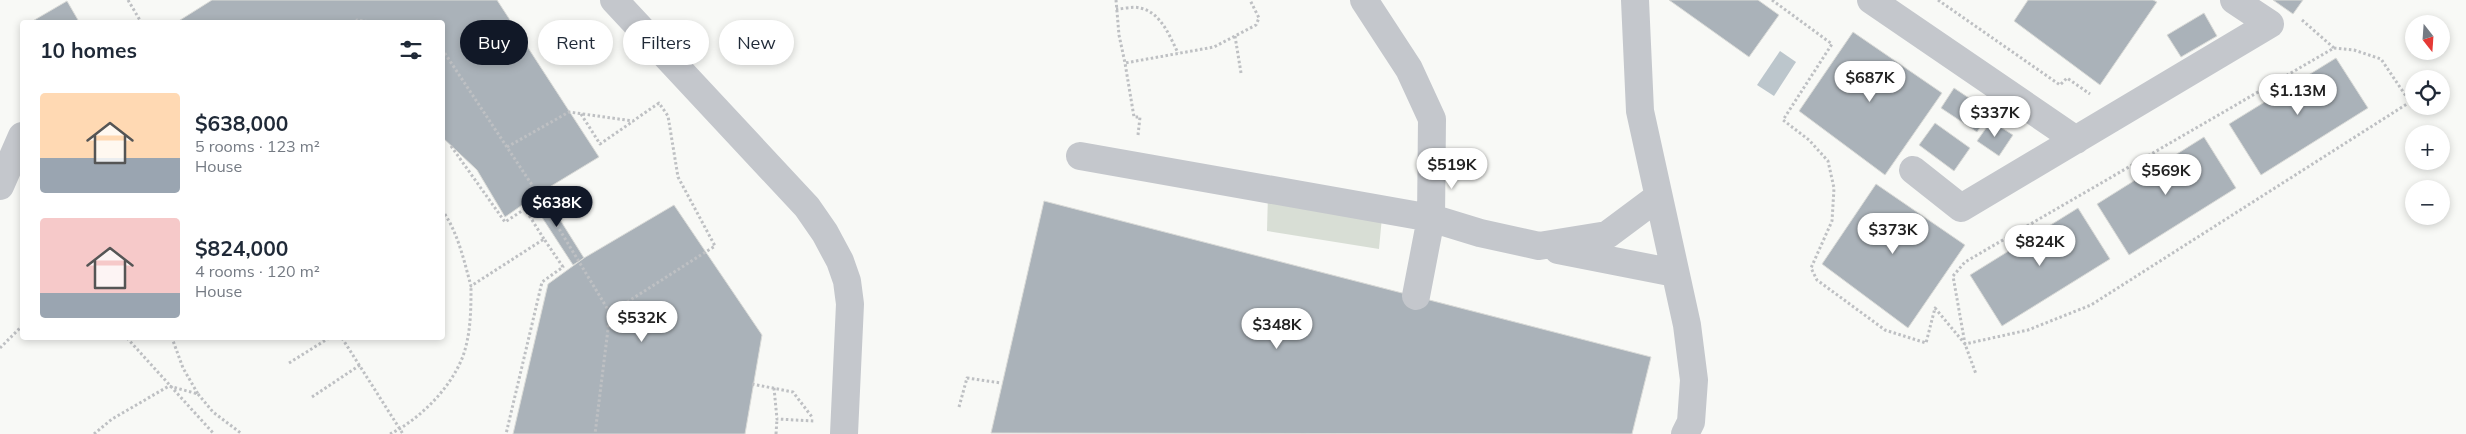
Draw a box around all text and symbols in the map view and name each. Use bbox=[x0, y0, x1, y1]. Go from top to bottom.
north arrow bbox=[2405, 15, 2450, 60]
map controls bbox=[2405, 15, 2450, 225]
chip: Buy bbox=[460, 20, 528, 65]
chip: Rent bbox=[538, 20, 613, 65]
chip: Filters bbox=[623, 20, 709, 65]
chip: New bbox=[719, 20, 794, 65]
icon: filters bbox=[397, 36, 425, 64]
text: 10 homes bbox=[40, 37, 137, 63]
pin: $687K bbox=[1835, 61, 1905, 103]
text: $687K bbox=[1845, 67, 1895, 87]
button: locate bbox=[2405, 70, 2450, 115]
pin: $1.13M bbox=[2257, 74, 2339, 116]
text: $1.13M bbox=[2270, 80, 2326, 100]
pin: $337K bbox=[1960, 96, 2030, 138]
text: $337K bbox=[1970, 102, 2020, 122]
text: $638,000 bbox=[195, 110, 288, 136]
icon: home bbox=[80, 113, 140, 173]
button: + bbox=[2405, 125, 2450, 170]
text: 5 rooms · 123 m² bbox=[195, 136, 320, 156]
pin: $519K bbox=[1417, 148, 1487, 190]
text: $519K bbox=[1427, 154, 1477, 174]
pin: $569K bbox=[2131, 154, 2201, 196]
text: House bbox=[195, 156, 242, 176]
text: $569K bbox=[2141, 160, 2191, 180]
button: − bbox=[2405, 180, 2450, 225]
pin: $638K bbox=[522, 186, 592, 228]
text: $638K bbox=[532, 192, 582, 212]
pin: $373K bbox=[1858, 212, 1928, 255]
text: $373K bbox=[1868, 219, 1918, 239]
pin: $824K bbox=[2005, 224, 2075, 267]
text: $824K bbox=[2015, 231, 2065, 251]
text: $824,000 bbox=[195, 235, 288, 261]
icon: home bbox=[80, 238, 140, 298]
text: 4 rooms · 120 m² bbox=[195, 261, 320, 281]
text: House bbox=[195, 281, 242, 301]
pin: $532K bbox=[607, 300, 677, 343]
text: $532K bbox=[617, 307, 667, 327]
pin: $348K bbox=[1242, 308, 1312, 350]
text: $348K bbox=[1252, 314, 1302, 334]

